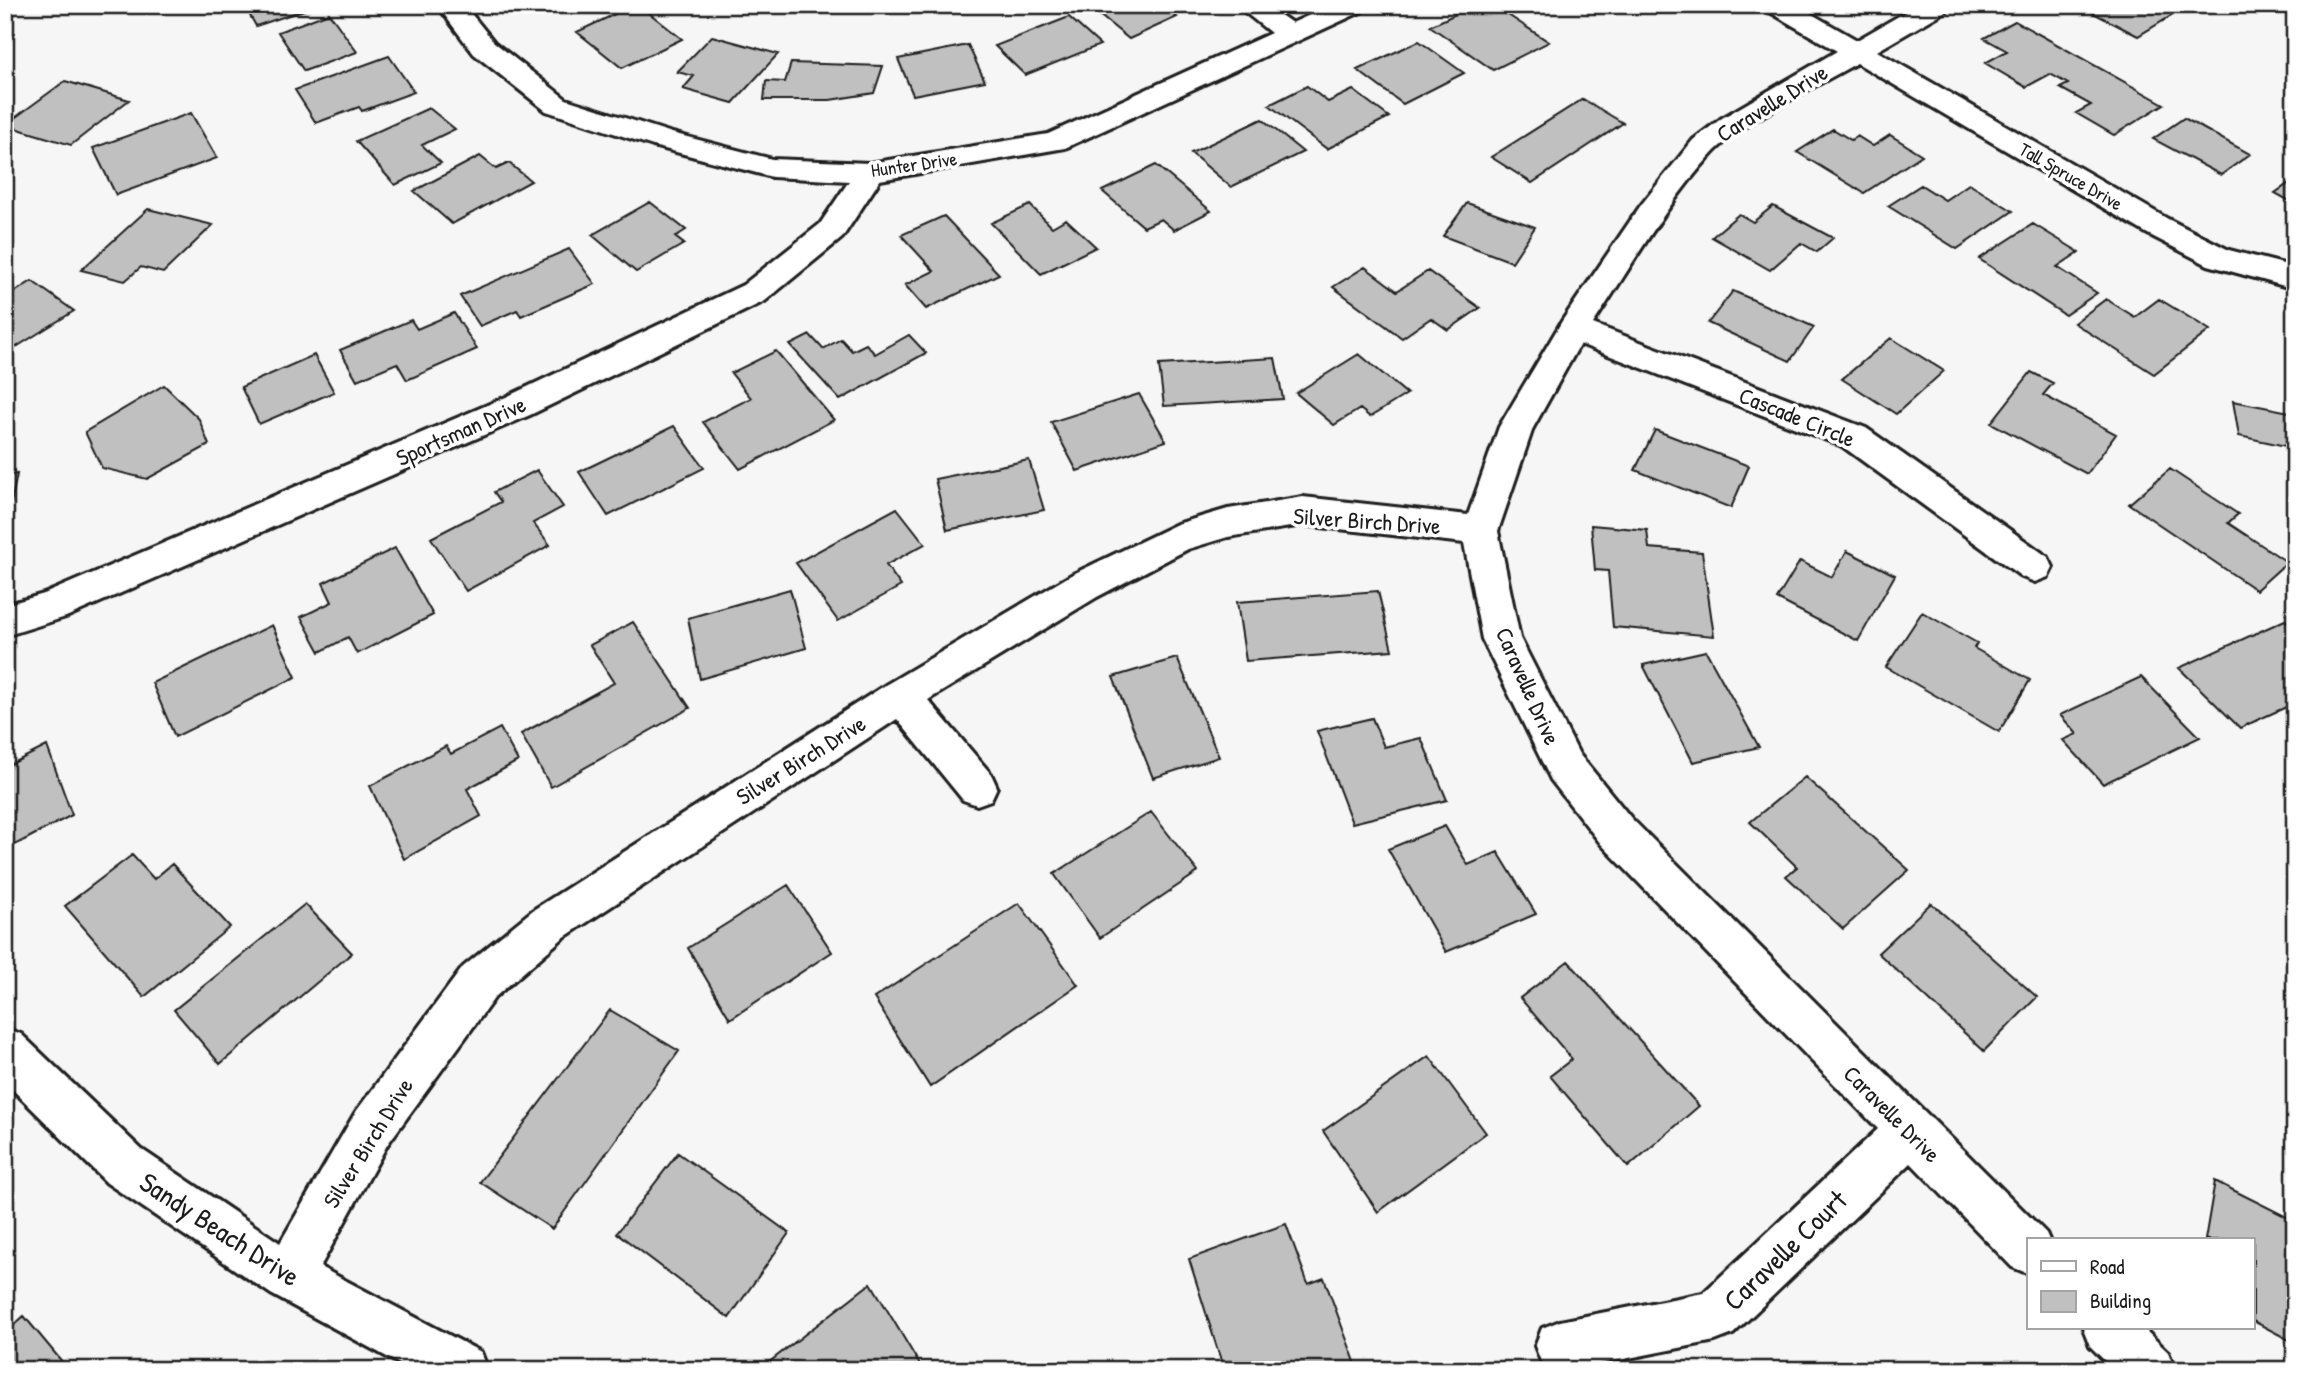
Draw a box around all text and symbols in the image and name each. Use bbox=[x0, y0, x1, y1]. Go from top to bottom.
street label: Caravelle Drive bbox=[1710, 56, 1833, 149]
street label: Tall Spruce Drive bbox=[2014, 136, 2128, 216]
street label: Hunter Drive bbox=[869, 145, 959, 183]
street label: Cascade Circle bbox=[1735, 379, 1860, 454]
street label: Sportsman Drive bbox=[391, 388, 531, 473]
street label: Silver Birch Drive bbox=[1293, 500, 1442, 541]
street label: Caravelle Drive bbox=[1489, 622, 1568, 749]
street label: Silver Birch Drive bbox=[730, 707, 871, 812]
street label: Caravelle Drive bbox=[1837, 1058, 1948, 1169]
street label: Silver Birch Drive bbox=[315, 1072, 420, 1213]
street label: Sandy Beach Drive bbox=[133, 1163, 307, 1295]
street label: Caravelle Court bbox=[1715, 1181, 1855, 1319]
legend bbox=[2027, 1238, 2254, 1330]
text: Road bbox=[2090, 1252, 2124, 1281]
text: Building bbox=[2090, 1286, 2151, 1315]

